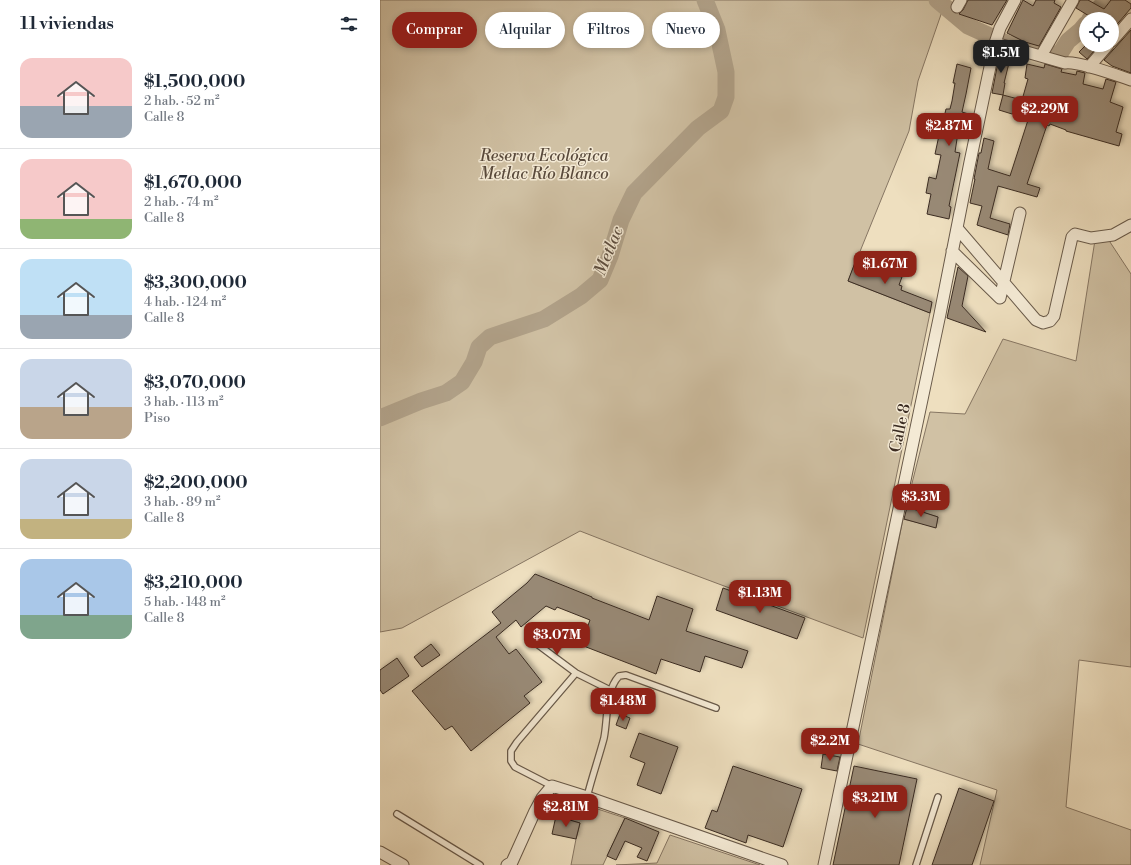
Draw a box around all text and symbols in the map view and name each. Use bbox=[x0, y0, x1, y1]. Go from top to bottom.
chip: Comprar bbox=[392, 12, 477, 48]
chip: Alquilar bbox=[485, 12, 565, 48]
chip: Filtros bbox=[573, 12, 644, 48]
chip: Nuevo bbox=[652, 12, 720, 48]
map controls bbox=[1079, 12, 1119, 52]
button: locate bbox=[1079, 12, 1119, 52]
text: 11 viviendas bbox=[20, 13, 114, 35]
icon: filters bbox=[338, 13, 360, 35]
pin: $1.5M bbox=[973, 40, 1029, 74]
text: $1.5M bbox=[982, 45, 1020, 61]
text: $1,500,000 bbox=[144, 71, 245, 93]
icon: home bbox=[52, 74, 100, 122]
text: 2 hab. · 52 m² bbox=[144, 93, 219, 109]
pin: $2.29M bbox=[1012, 96, 1078, 130]
text: $2.29M bbox=[1021, 101, 1069, 117]
text: Calle 8 bbox=[144, 109, 184, 125]
pin: $2.87M bbox=[916, 113, 982, 147]
text: $2.87M bbox=[925, 118, 973, 134]
park label: Reserva Ecológica Metlac Río Blanco bbox=[479, 146, 609, 184]
text: $1,670,000 bbox=[144, 172, 242, 194]
icon: home bbox=[52, 175, 100, 223]
text: 2 hab. · 74 m² bbox=[144, 194, 218, 210]
text: Calle 8 bbox=[144, 210, 184, 226]
water label: Metlac bbox=[589, 223, 629, 279]
pin: $1.67M bbox=[852, 251, 918, 285]
text: $1.67M bbox=[863, 256, 907, 272]
text: $3,300,000 bbox=[144, 272, 247, 294]
icon: home bbox=[52, 275, 100, 323]
text: 4 hab. · 124 m² bbox=[144, 294, 226, 310]
text: Calle 8 bbox=[144, 310, 184, 326]
text: $3,070,000 bbox=[144, 372, 246, 394]
icon: home bbox=[52, 375, 100, 423]
text: 3 hab. · 113 m² bbox=[144, 394, 223, 410]
street label: Calle 8 bbox=[885, 401, 915, 454]
text: Piso bbox=[144, 410, 170, 426]
text: $2,200,000 bbox=[144, 472, 248, 494]
icon: home bbox=[52, 475, 100, 523]
pin: $3.3M bbox=[893, 484, 949, 518]
text: $3.3M bbox=[902, 489, 941, 505]
text: 3 hab. · 89 m² bbox=[144, 494, 221, 510]
text: Calle 8 bbox=[144, 510, 184, 526]
text: $3,210,000 bbox=[144, 572, 243, 594]
icon: home bbox=[52, 575, 100, 623]
pin: $1.13M bbox=[727, 580, 793, 614]
text: $1.13M bbox=[738, 585, 782, 601]
text: 5 hab. · 148 m² bbox=[144, 594, 225, 610]
text: Calle 8 bbox=[144, 610, 184, 626]
pin: $3.07M bbox=[524, 622, 590, 656]
text: $3.07M bbox=[533, 627, 581, 643]
pin: $1.48M bbox=[590, 688, 656, 722]
text: $1.48M bbox=[600, 693, 646, 709]
pin: $2.2M bbox=[802, 728, 858, 762]
text: $2.2M bbox=[810, 733, 850, 749]
pin: $3.21M bbox=[842, 785, 908, 819]
text: $3.21M bbox=[852, 790, 898, 806]
pin: $2.81M bbox=[533, 794, 599, 828]
text: $2.81M bbox=[543, 799, 589, 815]

